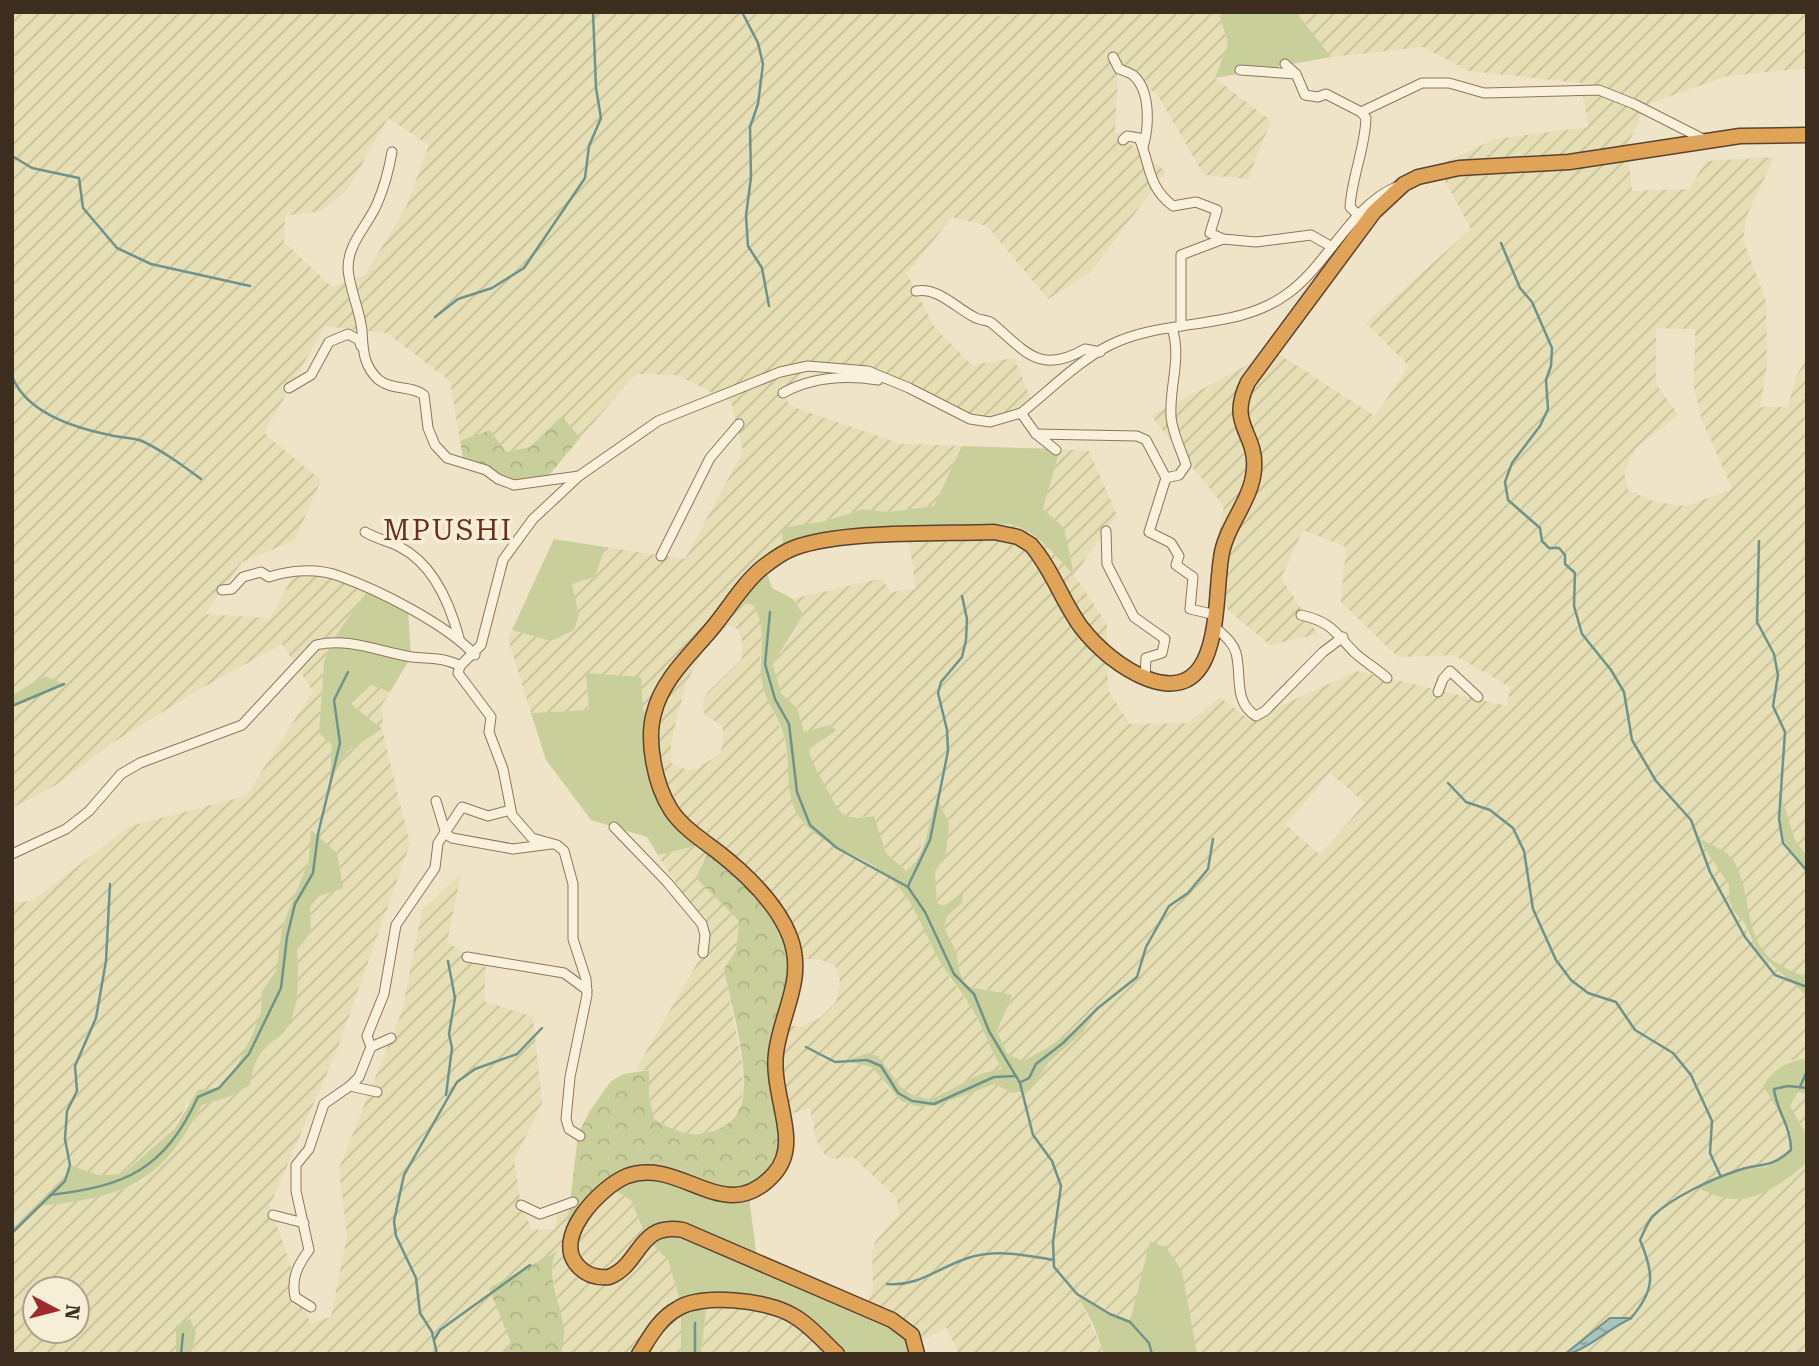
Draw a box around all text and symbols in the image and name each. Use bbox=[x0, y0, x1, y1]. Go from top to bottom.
district label: MPUSHI bbox=[383, 514, 513, 547]
north arrow bbox=[21, 1275, 91, 1345]
text: N bbox=[60, 1303, 85, 1321]

